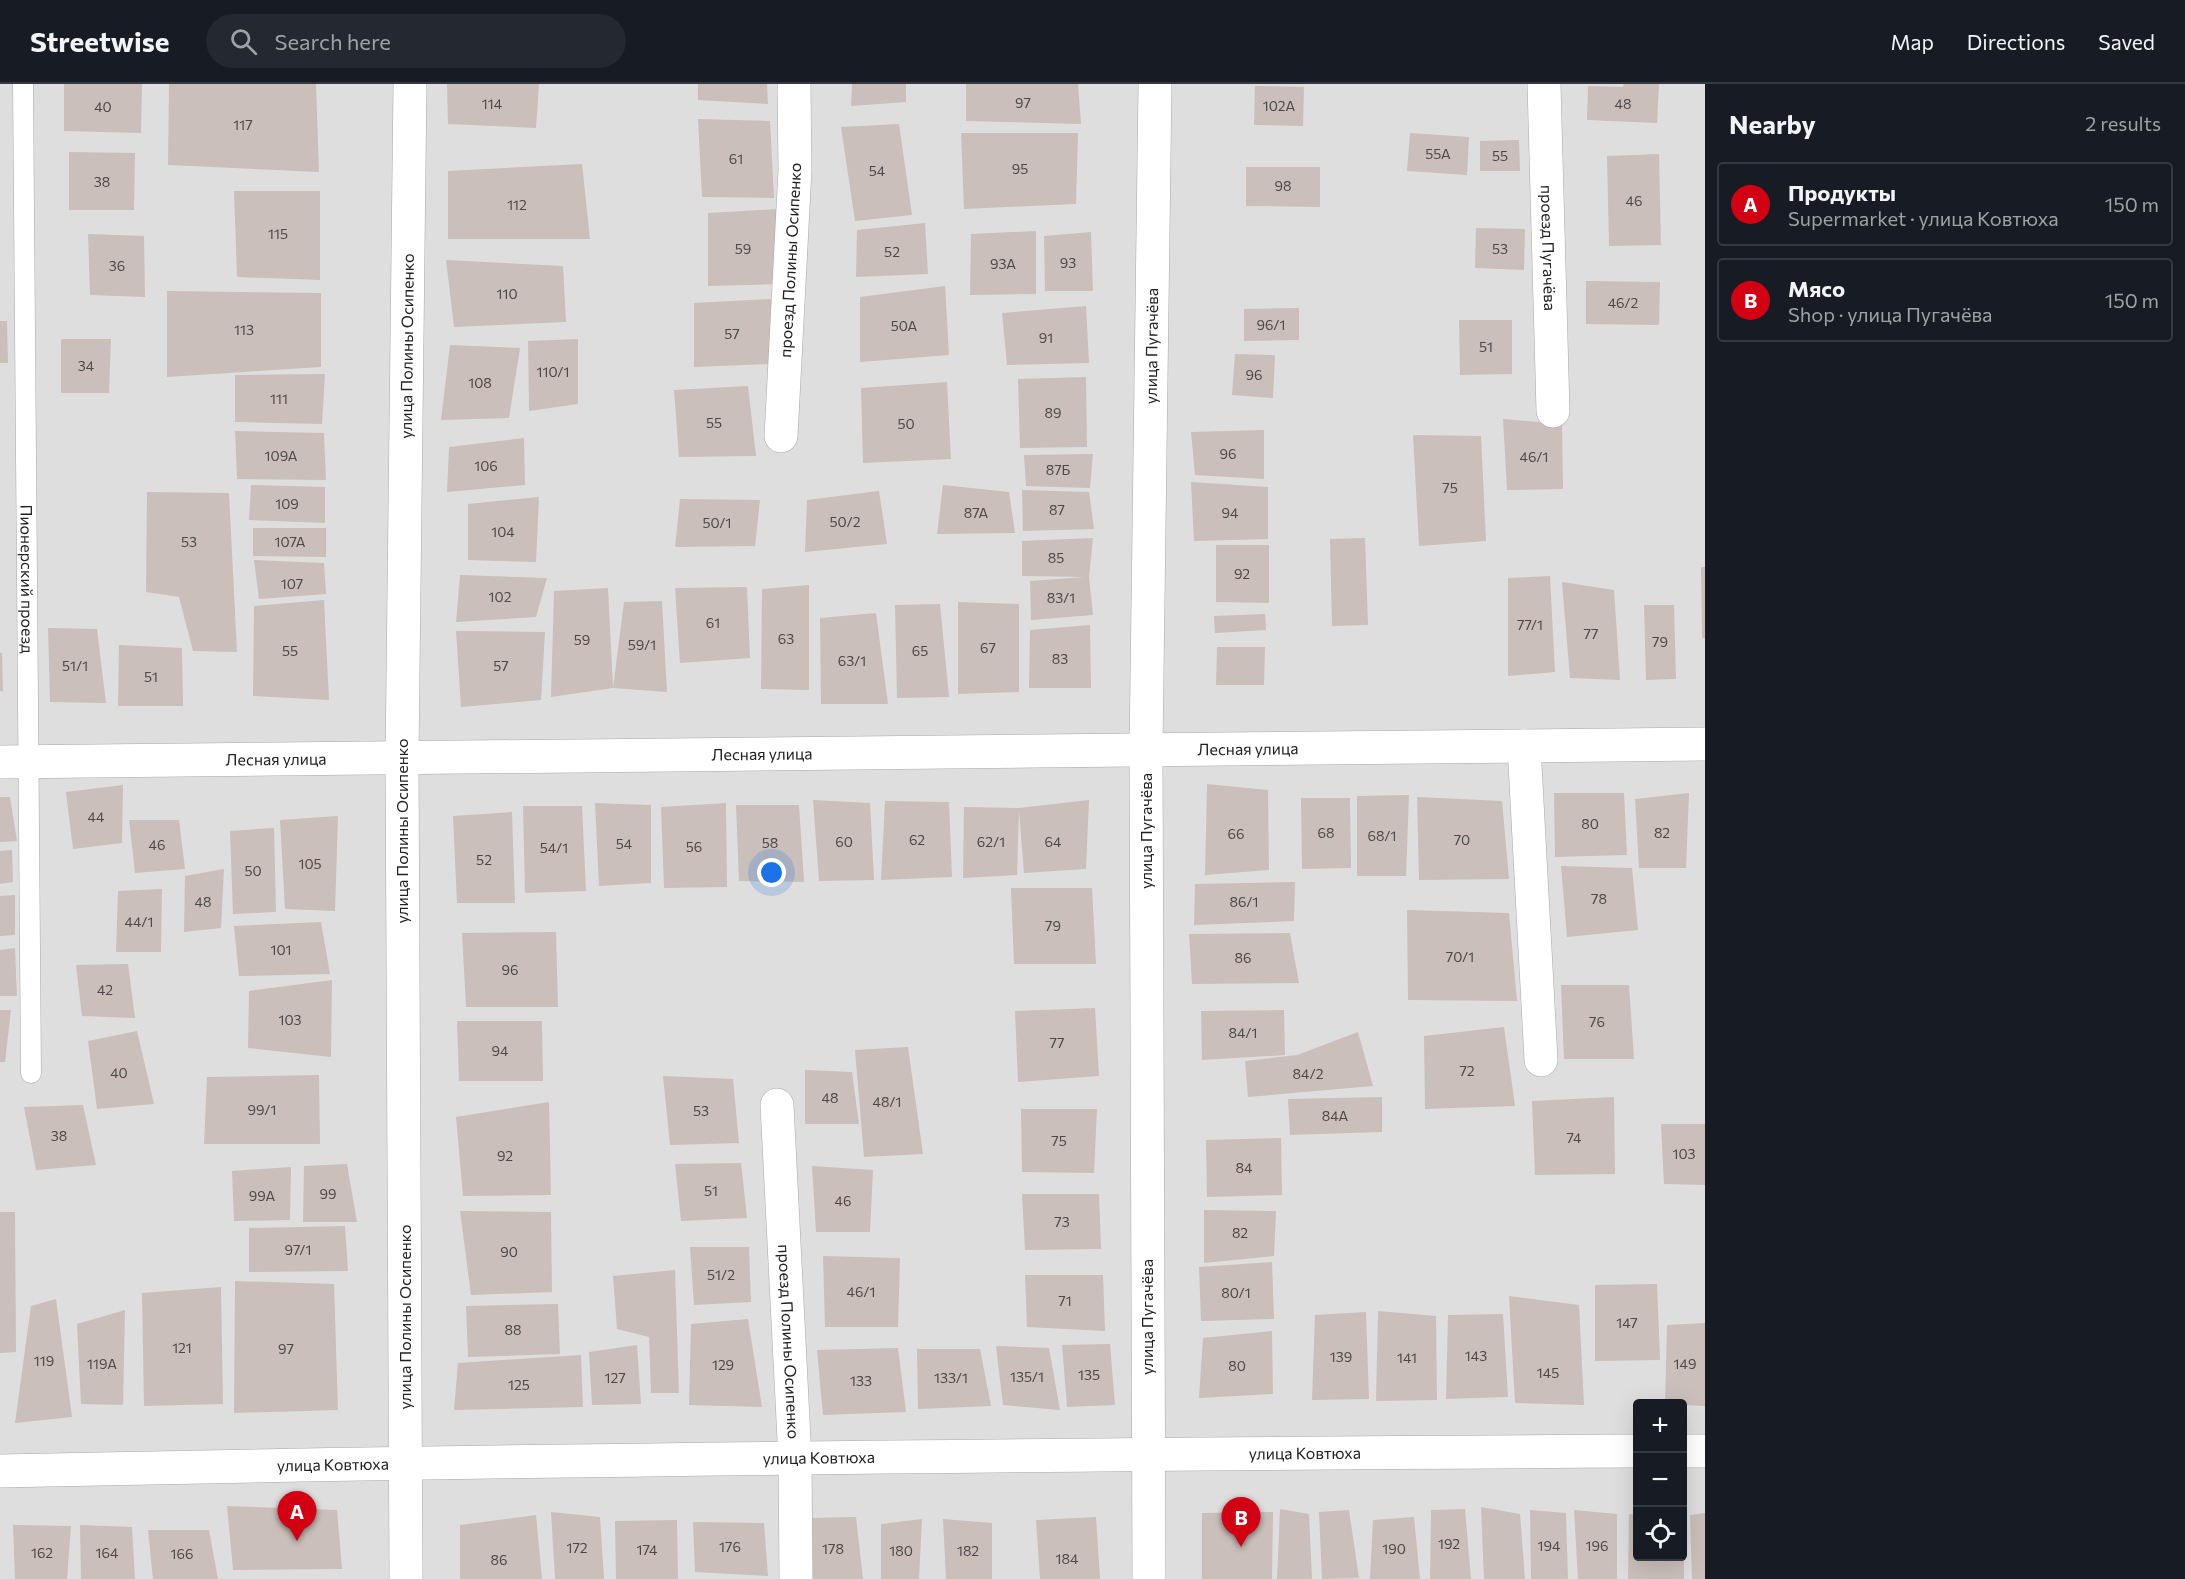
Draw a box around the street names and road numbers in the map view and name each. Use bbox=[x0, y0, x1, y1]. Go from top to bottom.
street label: проезд Полины Осипенко bbox=[775, 163, 804, 358]
street label: проезд Пугачёва bbox=[1538, 185, 1560, 311]
street label: улица Полины Осипенко bbox=[396, 253, 417, 439]
street label: улица Пугачёва bbox=[1141, 288, 1161, 404]
street label: Пионерский проезд bbox=[17, 504, 38, 654]
street label: Лесная улица bbox=[1197, 738, 1299, 758]
street label: улица Полины Осипенко bbox=[392, 739, 411, 923]
street label: Лесная улица bbox=[711, 743, 813, 763]
street label: Лесная улица bbox=[225, 749, 327, 769]
street label: улица Пугачёва bbox=[1136, 773, 1155, 889]
street label: улица Полины Осипенко bbox=[395, 1225, 414, 1409]
street label: проезд Полины Осипенко bbox=[775, 1244, 804, 1440]
street label: улица Пугачёва bbox=[1137, 1259, 1156, 1375]
street label: улица Ковтюха bbox=[1249, 1443, 1361, 1463]
street label: улица Ковтюха bbox=[763, 1447, 875, 1467]
street label: улица Ковтюха bbox=[277, 1454, 389, 1474]

